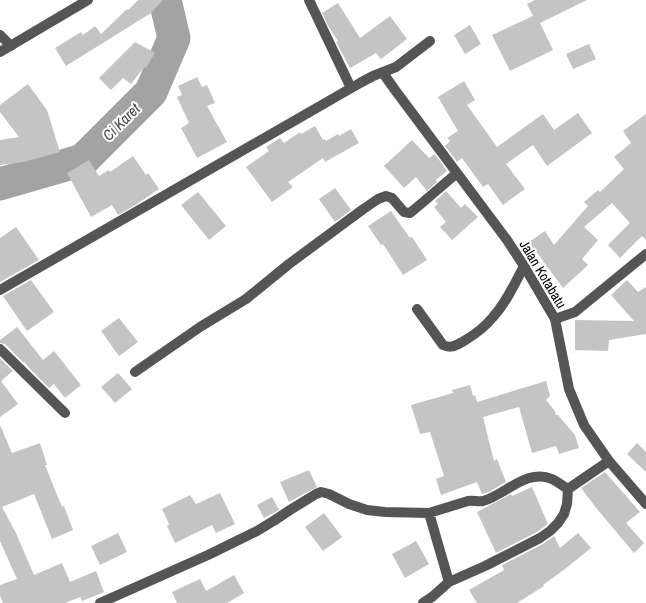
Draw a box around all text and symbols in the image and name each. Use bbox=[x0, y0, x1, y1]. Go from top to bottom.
water label: Ci Karet bbox=[98, 98, 145, 145]
street label: Jalan Kotabatu bbox=[516, 237, 570, 311]

